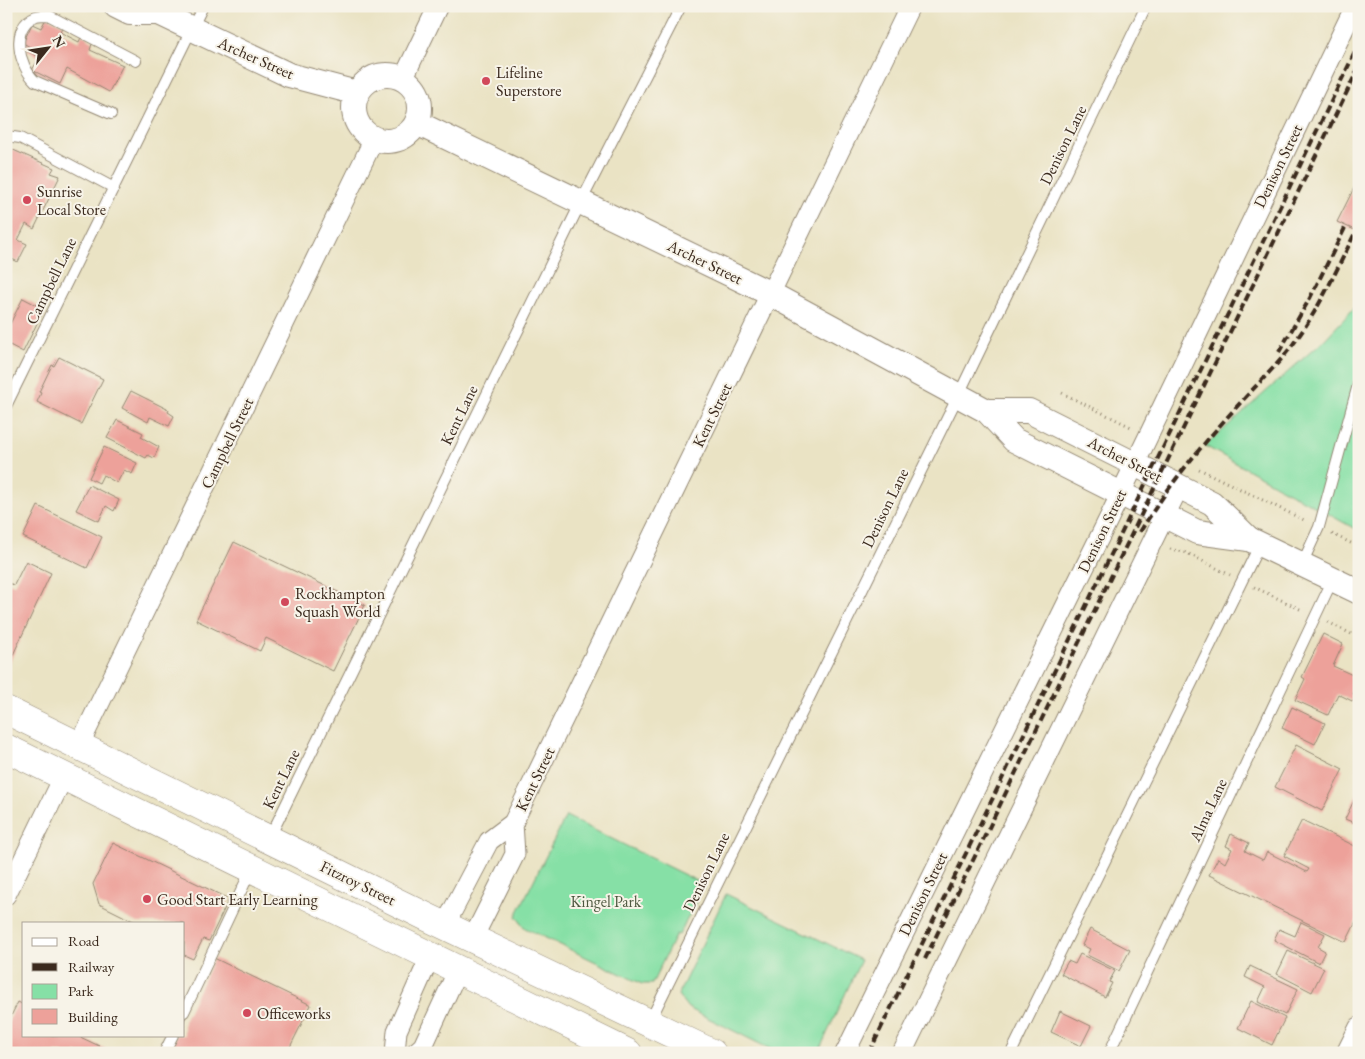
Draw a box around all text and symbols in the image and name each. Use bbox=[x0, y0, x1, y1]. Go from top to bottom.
north arrow bbox=[22, 22, 72, 72]
text: N bbox=[49, 32, 70, 51]
street label: Archer Street bbox=[214, 32, 297, 84]
place label: Lifeline Superstore bbox=[496, 62, 561, 101]
marker: Lifeline Superstore bbox=[480, 75, 492, 87]
street label: Denison Lane bbox=[1035, 102, 1091, 188]
street label: Denison Street bbox=[1249, 121, 1307, 211]
place label: Sunrise Local Store bbox=[37, 181, 106, 220]
marker: Sunrise Local Store bbox=[21, 194, 33, 206]
street label: Campbell Lane bbox=[21, 234, 81, 328]
street label: Archer Street bbox=[663, 234, 746, 289]
street label: Kent Street bbox=[687, 379, 737, 451]
street label: Kent Lane bbox=[435, 382, 483, 448]
street label: Campbell Street bbox=[196, 394, 258, 492]
street label: Archer Street bbox=[1083, 431, 1166, 487]
street label: Denison Lane bbox=[857, 465, 913, 551]
street label: Denison Street bbox=[1073, 486, 1131, 576]
place label: Rockhampton Squash World bbox=[295, 583, 386, 622]
marker: Rockhampton Squash World bbox=[279, 596, 291, 608]
street label: Kent Street bbox=[510, 743, 560, 815]
street label: Kent Lane bbox=[257, 746, 305, 812]
street label: Alma Lane bbox=[1184, 775, 1232, 846]
street label: Denison Lane bbox=[678, 829, 734, 915]
street label: Denison Street bbox=[894, 849, 952, 939]
street label: Fitzroy Street bbox=[317, 856, 399, 910]
place label: Good Start Early Learning bbox=[157, 889, 319, 910]
park label: Kingel Park bbox=[571, 891, 642, 912]
marker: Good Start Early Learning bbox=[141, 893, 153, 905]
legend bbox=[22, 922, 185, 1036]
text: Road bbox=[68, 931, 100, 950]
text: Railway bbox=[68, 957, 115, 976]
text: Park bbox=[68, 981, 95, 1000]
place label: Officeworks bbox=[257, 1003, 331, 1024]
text: Building bbox=[68, 1007, 118, 1026]
marker: Officeworks bbox=[241, 1007, 253, 1019]

